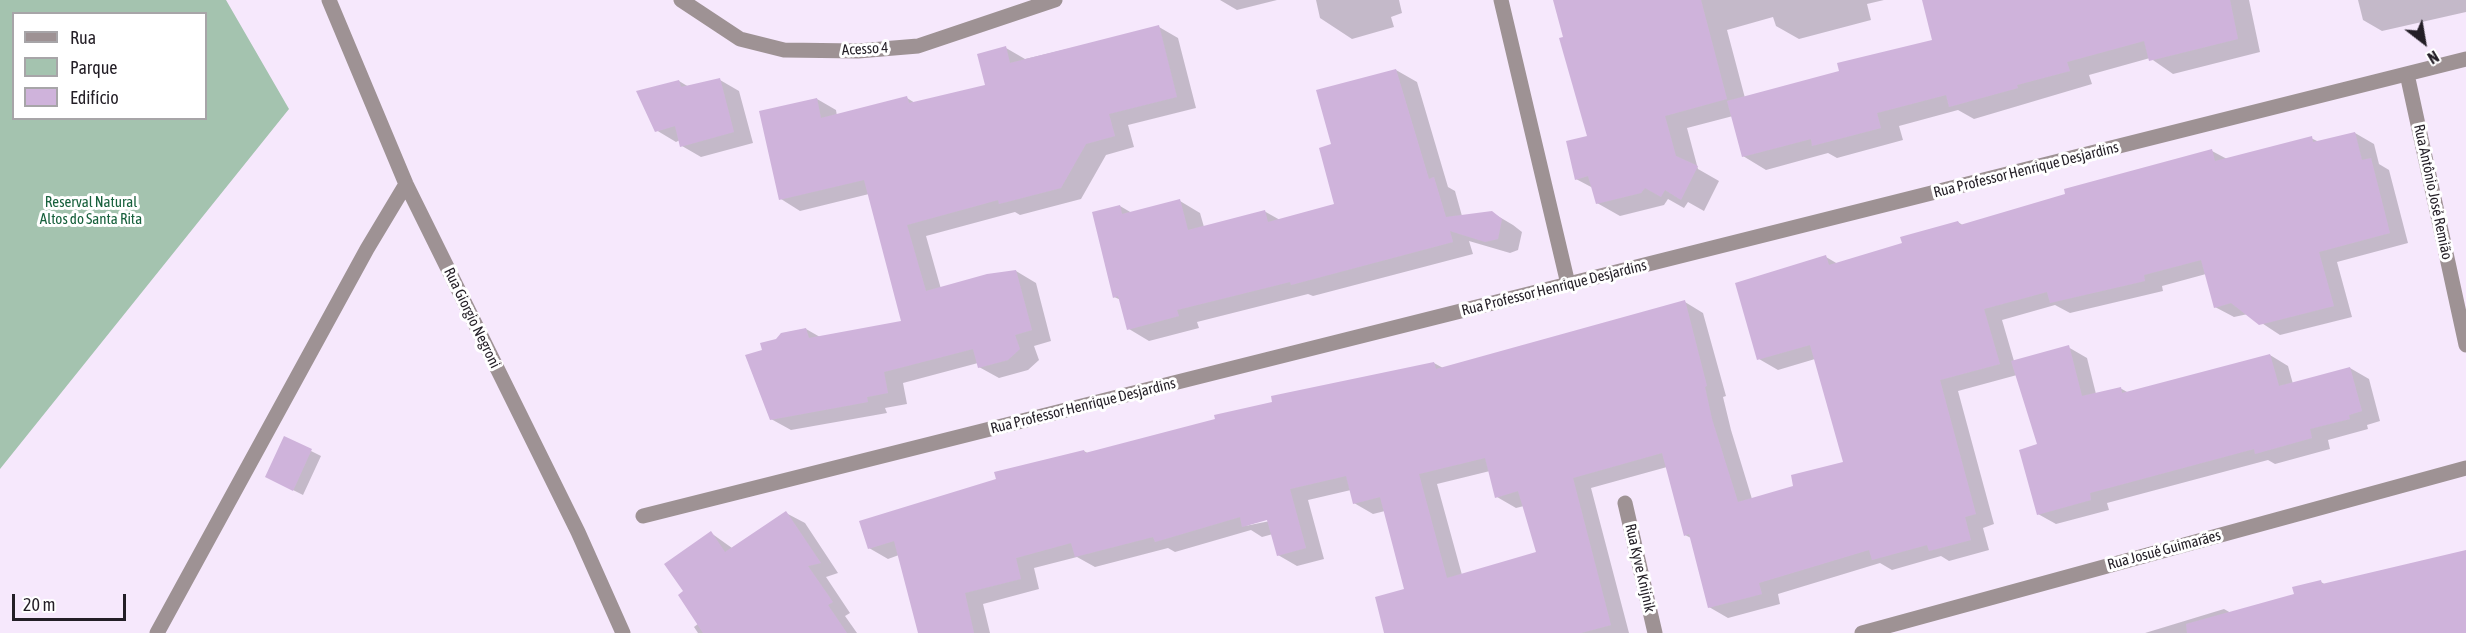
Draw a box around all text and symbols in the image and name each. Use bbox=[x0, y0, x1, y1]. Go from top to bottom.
legend bbox=[12, 12, 207, 120]
north arrow bbox=[2394, 12, 2454, 72]
text: Rua bbox=[70, 27, 96, 48]
street label: Acesso 4 bbox=[841, 39, 889, 59]
text: N bbox=[2425, 47, 2442, 68]
text: Parque bbox=[70, 57, 118, 78]
text: Edifício bbox=[70, 87, 119, 108]
street label: Rua Antônio José Remião bbox=[2410, 123, 2456, 261]
street label: Rua Professor Henrique Desjardins bbox=[1932, 138, 2120, 202]
park label: Reserval Natural Altos do Santa Rita bbox=[40, 193, 142, 228]
street label: Rua Professor Henrique Desjardins bbox=[1460, 256, 1648, 320]
street label: Rua Giorgio Negroni bbox=[440, 265, 504, 371]
street label: Rua Professor Henrique Desjardins bbox=[989, 374, 1177, 438]
street label: Rua Kyve Knijnik bbox=[1621, 522, 1659, 614]
street label: Rua Josué Guimarães bbox=[2105, 526, 2223, 574]
scale bar bbox=[15, 582, 129, 620]
text: 20 m bbox=[23, 594, 55, 615]

